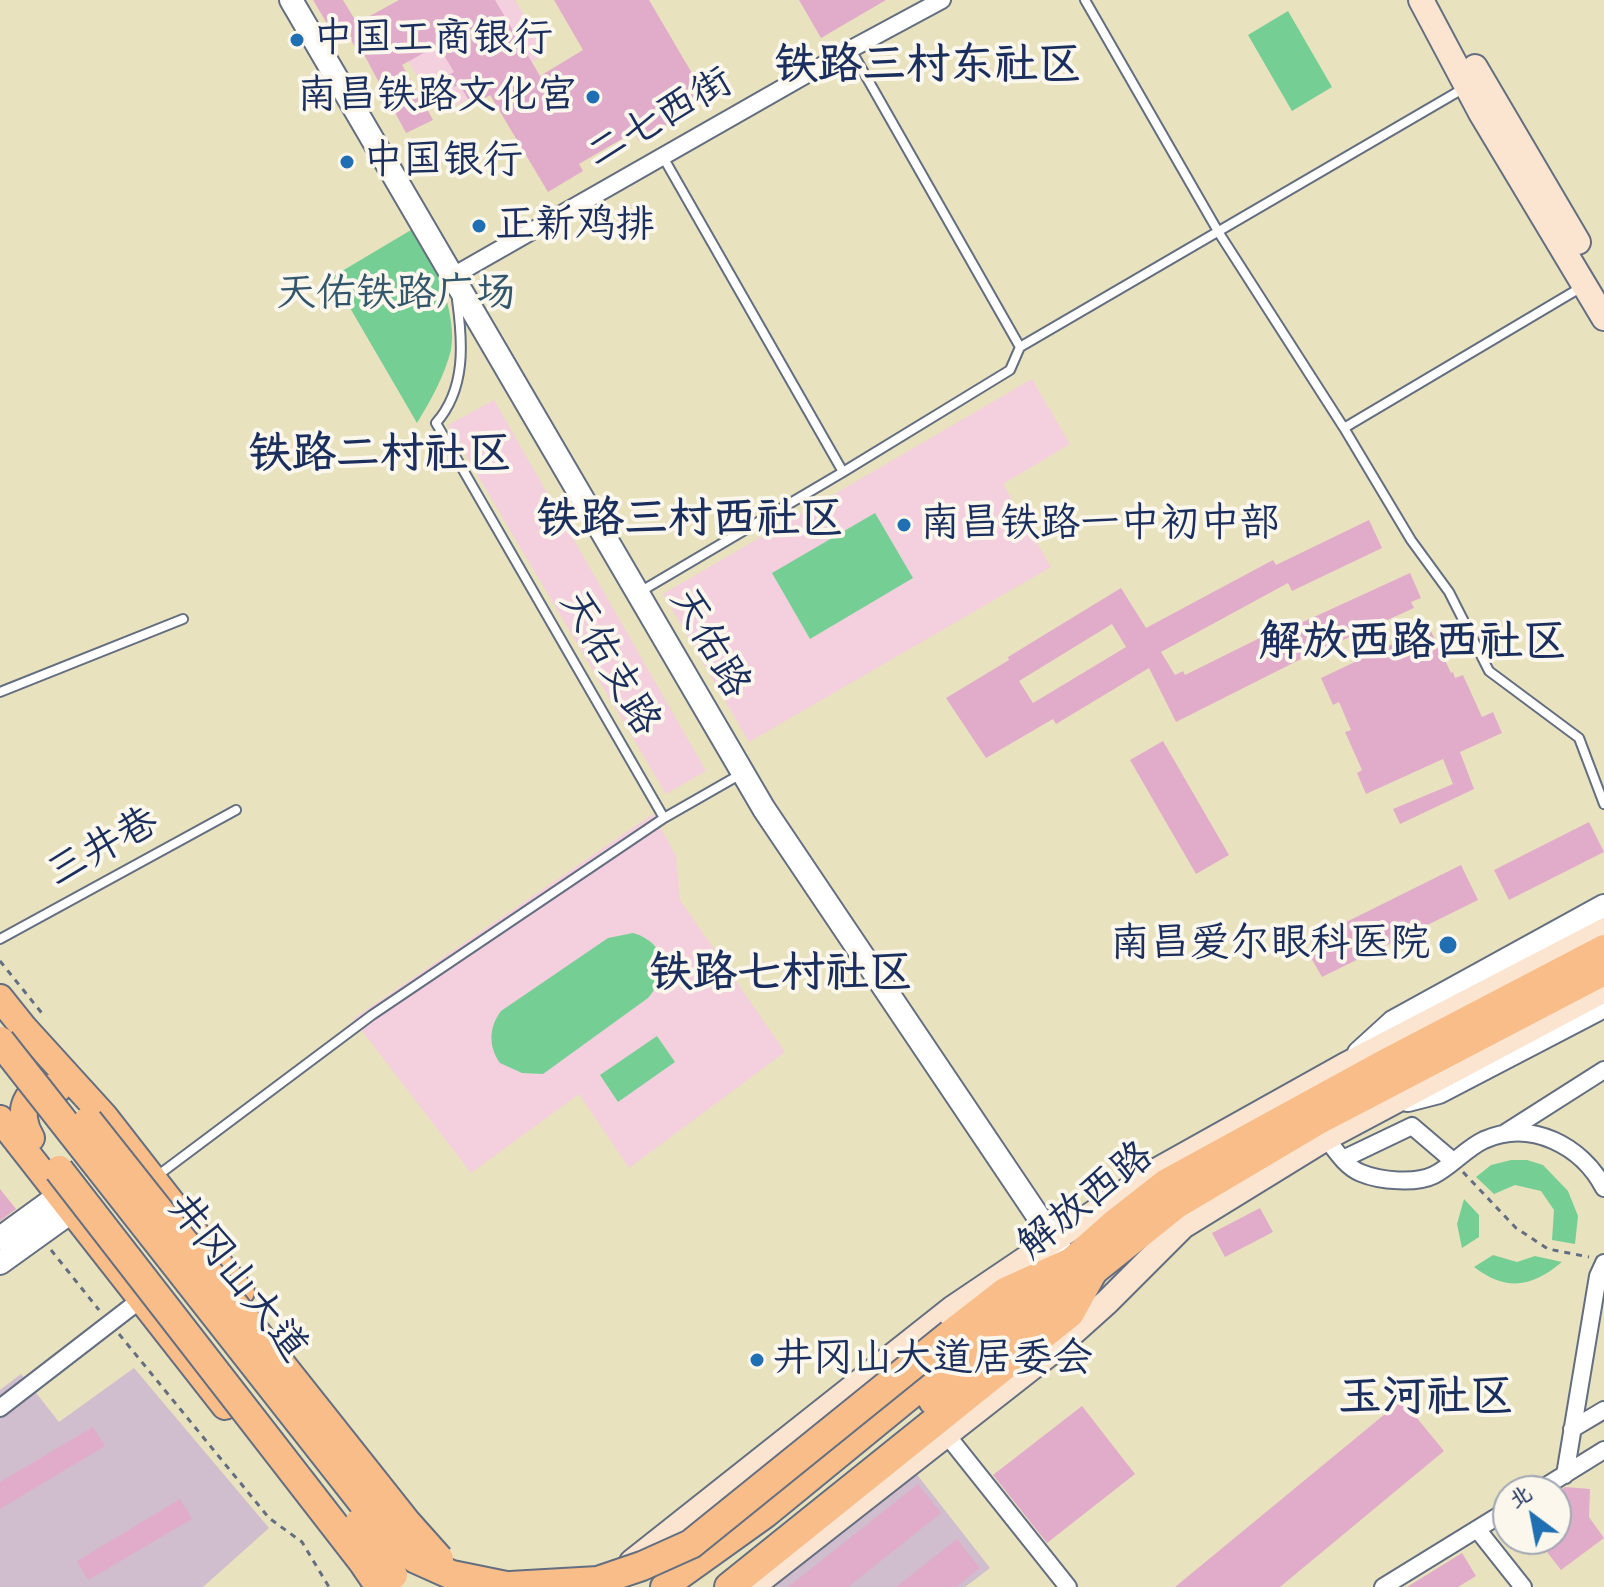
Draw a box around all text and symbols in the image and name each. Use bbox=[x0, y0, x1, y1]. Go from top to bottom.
place label: 中国工商银行 bbox=[313, 16, 553, 64]
marker: 中国工商银行 bbox=[288, 31, 306, 49]
district label: 铁路三村东社区 bbox=[774, 40, 1082, 92]
street label: 二七西街 bbox=[579, 58, 741, 180]
place label: 南昌铁路文化宫 bbox=[297, 73, 577, 121]
marker: 南昌铁路文化宫 bbox=[584, 88, 602, 106]
place label: 中国银行 bbox=[363, 138, 523, 186]
marker: 中国银行 bbox=[338, 153, 356, 171]
place label: 正新鸡排 bbox=[495, 202, 655, 250]
marker: 正新鸡排 bbox=[470, 217, 488, 235]
park label: 天佑铁路广场 bbox=[276, 271, 516, 319]
district label: 铁路二村社区 bbox=[248, 429, 512, 481]
district label: 铁路三村西社区 bbox=[536, 494, 844, 546]
place label: 南昌铁路一中初中部 bbox=[920, 501, 1280, 549]
marker: 南昌铁路一中初中部 bbox=[895, 516, 913, 534]
street label: 天佑路 bbox=[658, 579, 760, 707]
street label: 天佑支路 bbox=[548, 582, 670, 744]
district label: 解放西路西社区 bbox=[1259, 617, 1567, 669]
street label: 三井巷 bbox=[39, 798, 167, 898]
place label: 南昌爱尔眼科医院 bbox=[1110, 921, 1430, 969]
marker: 南昌爱尔眼科医院 bbox=[1437, 934, 1459, 956]
district label: 铁路七村社区 bbox=[649, 948, 913, 1000]
street label: 解放西路 bbox=[1009, 1132, 1163, 1270]
street label: 井冈山大道 bbox=[157, 1184, 317, 1372]
place label: 井冈山大道居委会 bbox=[773, 1336, 1093, 1384]
marker: 井冈山大道居委会 bbox=[748, 1351, 766, 1369]
district label: 玉河社区 bbox=[1338, 1372, 1514, 1424]
north arrow bbox=[1492, 1475, 1572, 1555]
text: 北 bbox=[1504, 1479, 1537, 1514]

